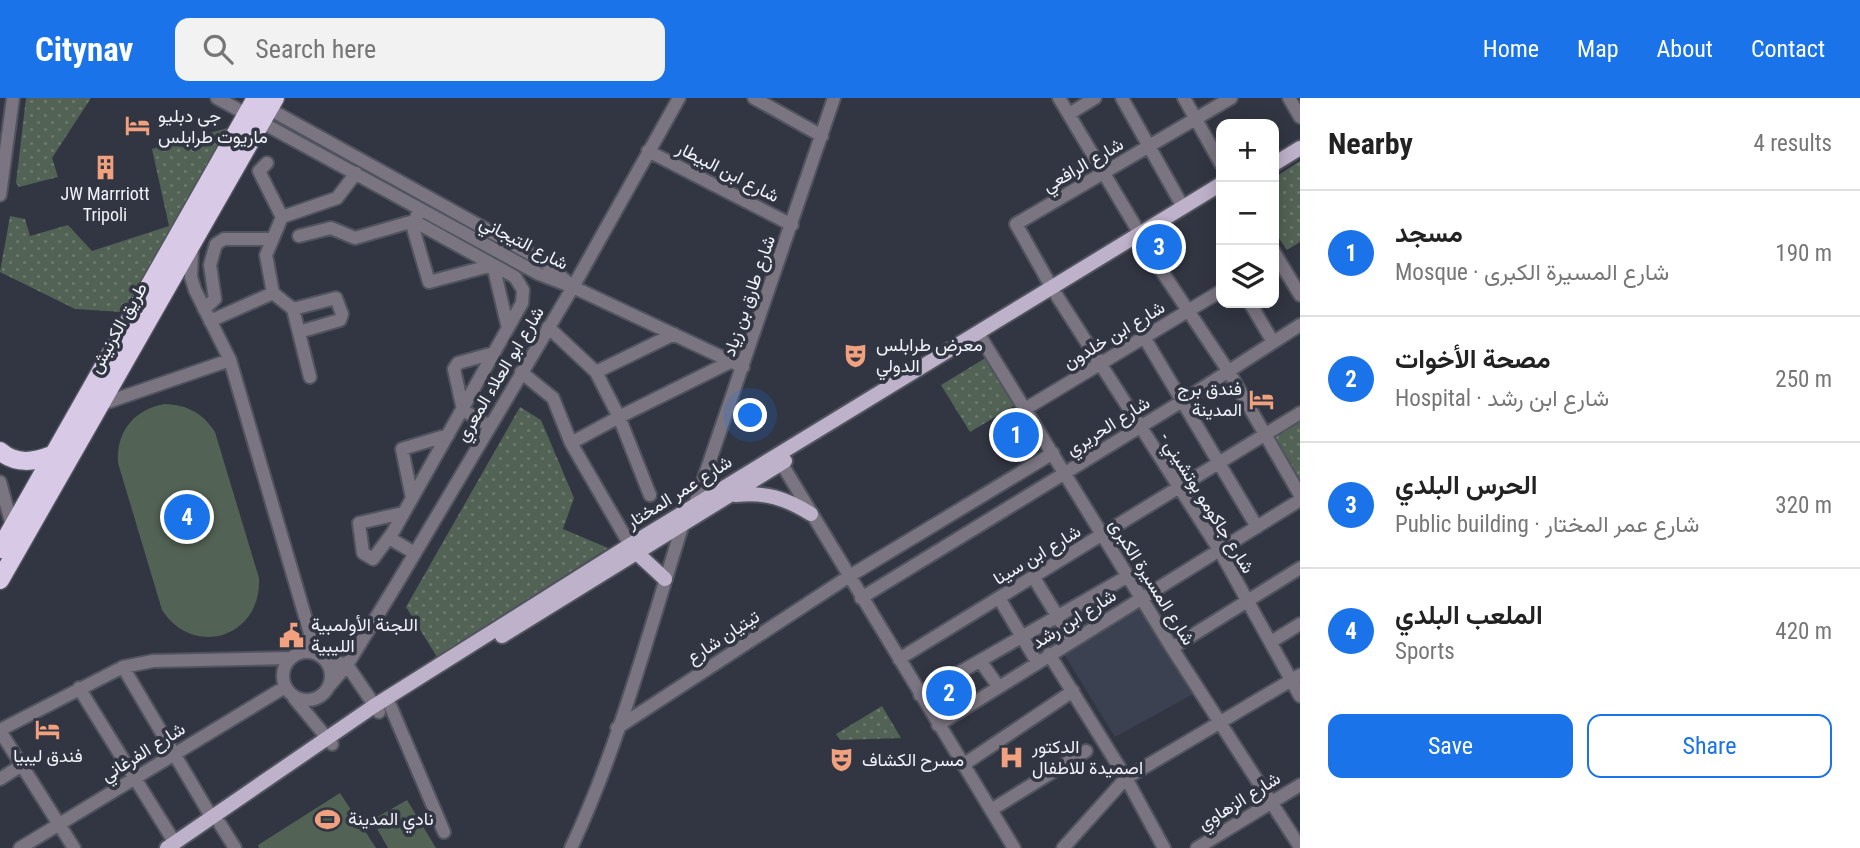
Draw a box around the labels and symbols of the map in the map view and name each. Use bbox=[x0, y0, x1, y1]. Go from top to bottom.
place label: جي دبليو ماريوت طرابلس bbox=[158, 105, 268, 148]
hotel icon: جي دبليو ماريوت طرابلس bbox=[124, 112, 152, 140]
street label: شارع الرافعي bbox=[1039, 133, 1129, 200]
street label: شارع ابن البيطار bbox=[672, 136, 783, 208]
building icon: JW Marrriott Tripoli bbox=[91, 153, 119, 181]
place label: JW Marrriott Tripoli bbox=[60, 183, 150, 225]
street label: شارع التيجاني bbox=[474, 211, 572, 278]
pin: 3 bbox=[1136, 221, 1182, 273]
street label: شارع طارق بن زياد bbox=[718, 233, 781, 360]
street label: طريق الكرنيش bbox=[84, 279, 152, 377]
street label: شارع ابن خلدون bbox=[1059, 296, 1169, 375]
street label: شارع ابو العلاء المعري bbox=[451, 303, 552, 448]
place label: معرض طرابلس الدولي bbox=[876, 334, 983, 381]
theatre icon: معرض طرابلس الدولي bbox=[842, 341, 870, 369]
place label: فندق برج المدينة bbox=[1177, 378, 1242, 420]
hotel icon: فندق برج المدينة bbox=[1248, 385, 1276, 413]
street label: شارع الحريري bbox=[1062, 392, 1156, 464]
your location bbox=[733, 398, 767, 432]
pin: 1 bbox=[993, 409, 1039, 461]
street label: - شارع جاكومو بوتشيني bbox=[1151, 429, 1259, 580]
street label: شارع عمر المختار bbox=[621, 451, 737, 535]
pin: 4 bbox=[164, 491, 210, 543]
street label: شارع المسيرة الكبرى bbox=[1103, 515, 1200, 650]
street label: شارع ابن سينا bbox=[989, 520, 1085, 591]
street label: شارع ابن رشد bbox=[1028, 584, 1121, 654]
street label: تيتيان شارع bbox=[683, 605, 764, 669]
place label: اللجنة الأولمبية الليبية bbox=[311, 614, 418, 656]
public building icon: اللجنة الأولمبية الليبية bbox=[277, 621, 305, 649]
pin: 2 bbox=[926, 667, 972, 719]
hotel icon: فندق ليبيا bbox=[34, 715, 62, 743]
street label: شارع الفرغاني bbox=[97, 717, 191, 790]
place label: الدكتور اصميدة للاطفال bbox=[1031, 736, 1143, 779]
hospital icon: الدكتور اصميدة للاطفال bbox=[998, 743, 1026, 771]
place label: فندق ليبيا bbox=[13, 745, 83, 766]
theatre icon: مسرح الكشاف bbox=[828, 746, 856, 774]
place label: مسرح الكشاف bbox=[862, 749, 964, 772]
street label: شارع الزهاوي bbox=[1194, 767, 1286, 838]
sports icon: نادي المدينة bbox=[314, 805, 342, 833]
place label: نادي المدينة bbox=[348, 808, 434, 834]

